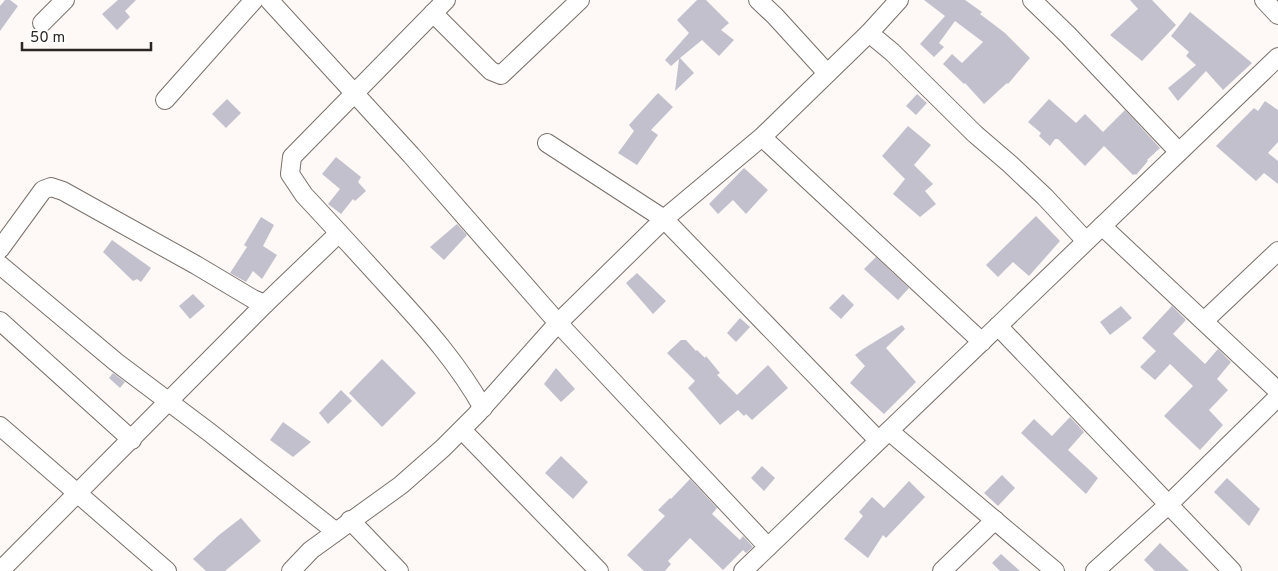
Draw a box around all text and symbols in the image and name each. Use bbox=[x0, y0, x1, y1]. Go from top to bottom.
scale bar bbox=[22, 20, 151, 52]
text: 50 m bbox=[30, 29, 65, 48]

